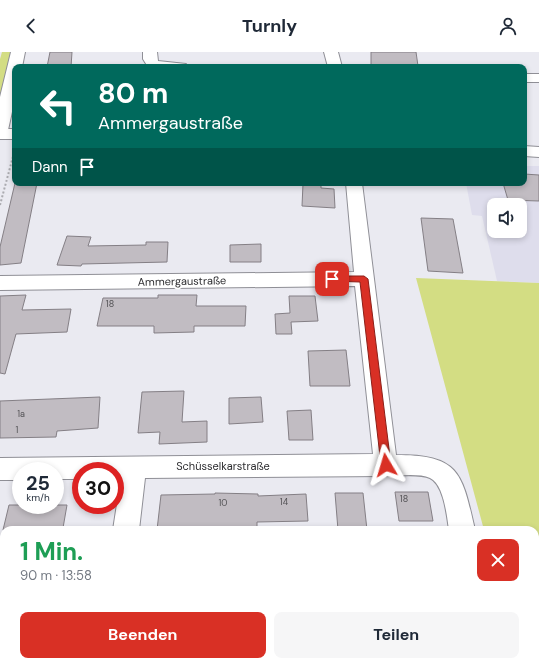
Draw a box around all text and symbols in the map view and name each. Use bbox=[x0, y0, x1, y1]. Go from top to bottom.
text: Turnly bbox=[242, 14, 297, 38]
icon: back bbox=[20, 15, 42, 37]
icon: person bbox=[497, 15, 519, 37]
text: 80 m bbox=[98, 75, 168, 112]
icon: left bbox=[32, 80, 84, 132]
text: Ammergaustraße bbox=[98, 111, 243, 135]
icon: arrive bbox=[76, 156, 98, 178]
text: Dann bbox=[32, 157, 68, 177]
map controls bbox=[487, 198, 527, 238]
button: sound bbox=[487, 198, 527, 238]
pin bbox=[315, 262, 349, 296]
icon: arrive bbox=[321, 268, 343, 290]
street label: Ammergaustraße bbox=[138, 273, 226, 289]
house number: 18 bbox=[106, 298, 114, 310]
house number: 1a bbox=[17, 408, 25, 420]
house number: 1 bbox=[16, 424, 19, 436]
position arrow bbox=[365, 444, 407, 486]
street label: Schüsselkarstraße bbox=[176, 459, 270, 473]
speed limit sign: 30 bbox=[72, 462, 124, 514]
text: 25 bbox=[26, 470, 50, 496]
text: km/h bbox=[26, 491, 50, 504]
house number: 18 bbox=[400, 493, 408, 505]
house number: 14 bbox=[280, 496, 289, 508]
house number: 10 bbox=[219, 497, 227, 509]
text: 1 Min. bbox=[20, 536, 83, 567]
button: close bbox=[477, 539, 519, 581]
text: 90 m · 13:58 bbox=[20, 567, 92, 584]
button: Beenden bbox=[20, 612, 266, 658]
button: Teilen bbox=[274, 612, 519, 658]

